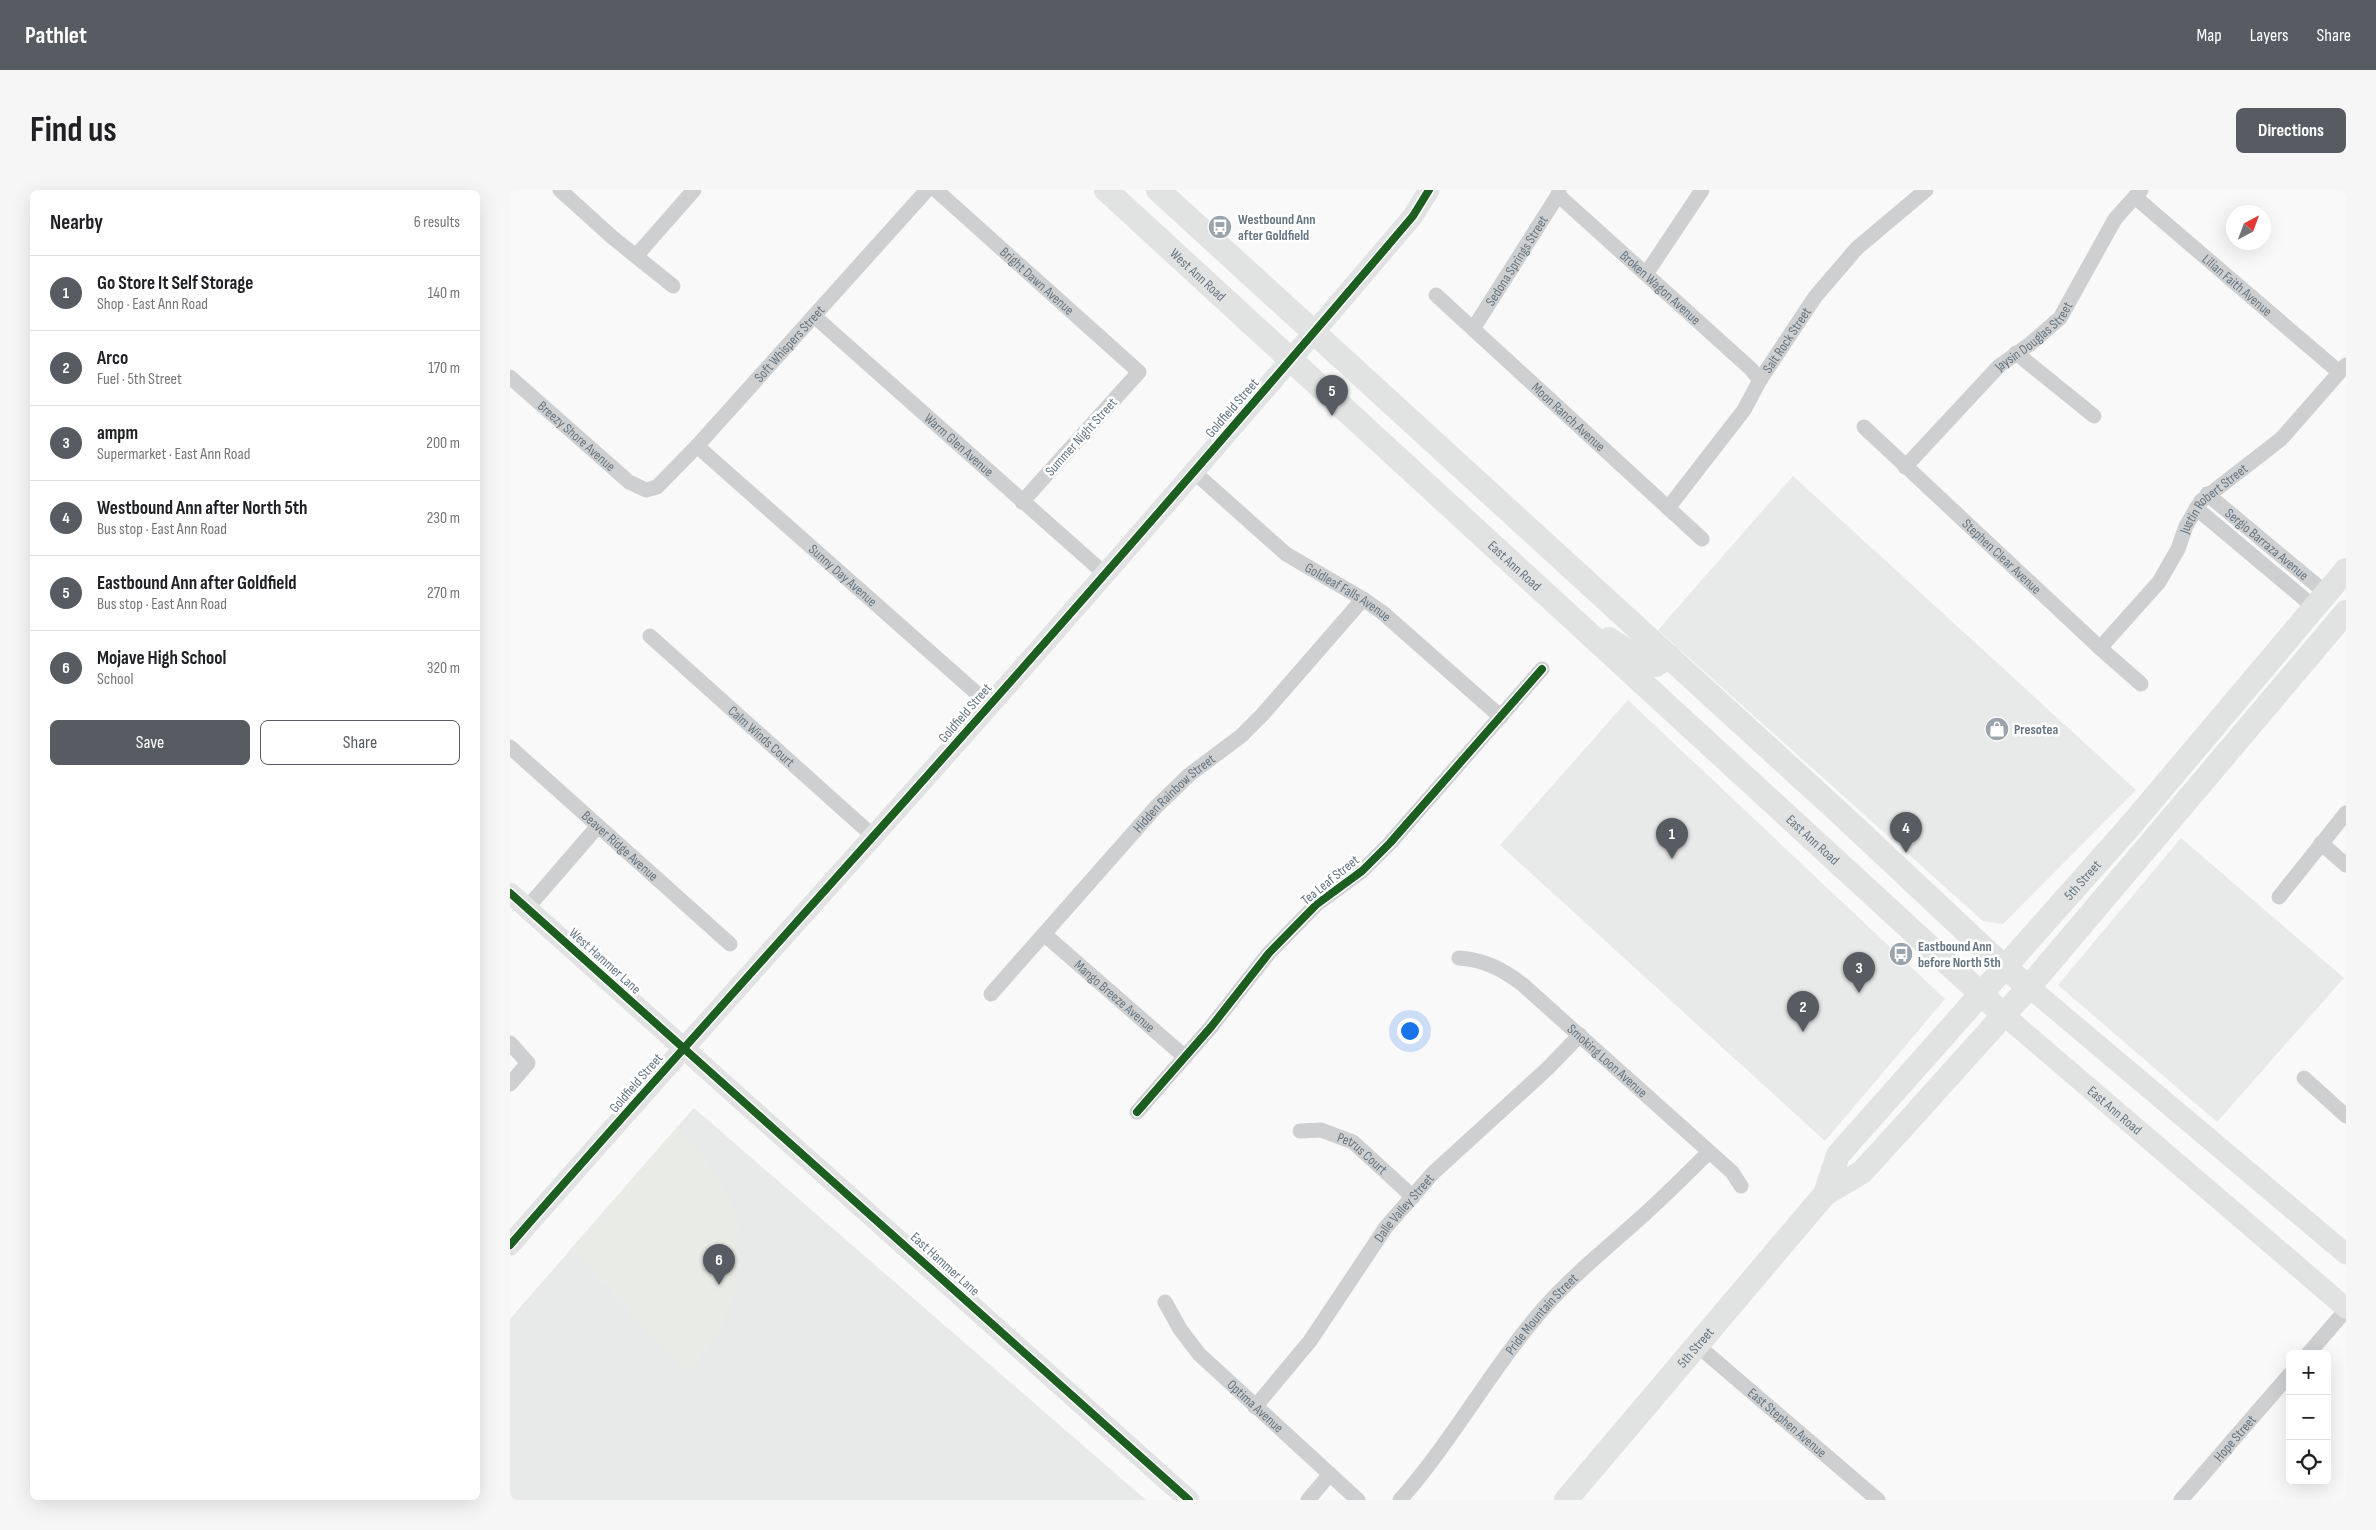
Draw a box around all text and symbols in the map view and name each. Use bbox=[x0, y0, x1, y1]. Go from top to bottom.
text: Pathlet bbox=[25, 21, 87, 50]
text: Map bbox=[2197, 25, 2222, 46]
text: Layers bbox=[2250, 25, 2289, 46]
text: Share bbox=[2317, 25, 2351, 46]
button: Directions bbox=[2236, 108, 2346, 153]
text: Find us bbox=[30, 109, 117, 152]
north arrow bbox=[2226, 205, 2271, 250]
text: Nearby bbox=[50, 210, 103, 235]
place label: Westbound Ann after Goldfield bbox=[1238, 211, 1316, 244]
street label: Sedona Springs Street bbox=[1481, 212, 1551, 309]
text: 6 results bbox=[414, 213, 460, 232]
bus stop icon: Westbound Ann after Goldfield bbox=[1207, 214, 1233, 240]
street label: Bright Dawn Avenue bbox=[997, 243, 1078, 318]
street label: West Ann Road bbox=[1167, 245, 1230, 305]
street label: Broken Wagon Avenue bbox=[1617, 247, 1704, 328]
street label: Lilian Faith Avenue bbox=[2199, 250, 2276, 320]
text: Go Store It Self Storage bbox=[97, 272, 253, 295]
text: 1 bbox=[63, 284, 69, 303]
text: 140 m bbox=[428, 284, 460, 303]
text: Shop · East Ann Road bbox=[97, 295, 208, 314]
street label: Jaysin Douglas Street bbox=[1990, 299, 2076, 375]
street label: Soft Whispers Street bbox=[750, 302, 828, 385]
street label: Salt Rock Street bbox=[1759, 304, 1814, 376]
text: Arco bbox=[97, 347, 128, 370]
text: 2 bbox=[62, 359, 70, 378]
text: 170 m bbox=[428, 359, 460, 378]
text: Fuel · 5th Street bbox=[97, 370, 182, 389]
street label: Goldfield Street bbox=[1202, 375, 1262, 441]
pin: 5 bbox=[1316, 375, 1348, 416]
street label: Moon Ranch Avenue bbox=[1528, 379, 1609, 455]
street label: Summer Night Street bbox=[1042, 394, 1120, 480]
street label: Breezy Shore Avenue bbox=[534, 397, 619, 475]
street label: Warm Glen Avenue bbox=[921, 409, 997, 480]
text: ampm bbox=[97, 422, 138, 445]
text: 3 bbox=[62, 434, 70, 453]
text: 200 m bbox=[426, 434, 460, 453]
text: Supermarket · East Ann Road bbox=[97, 445, 250, 464]
street label: Justin Robert Street bbox=[2175, 460, 2251, 537]
text: Westbound Ann after North 5th bbox=[97, 497, 308, 520]
street label: Sergio Barraza Avenue bbox=[2222, 504, 2312, 583]
text: 4 bbox=[62, 509, 70, 528]
text: 230 m bbox=[427, 509, 460, 528]
street label: Stephen Clear Avenue bbox=[1959, 515, 2045, 597]
text: Bus stop · East Ann Road bbox=[97, 520, 227, 539]
street label: East Ann Road bbox=[1485, 537, 1545, 594]
street label: Sunny Day Avenue bbox=[805, 540, 881, 610]
street label: Goldleaf Falls Avenue bbox=[1302, 559, 1395, 625]
text: Eastbound Ann after Goldfield bbox=[97, 572, 297, 595]
text: 5 bbox=[62, 584, 70, 603]
text: 270 m bbox=[427, 584, 460, 603]
text: Bus stop · East Ann Road bbox=[97, 595, 227, 614]
text: Mojave High School bbox=[97, 647, 226, 670]
text: 6 bbox=[62, 659, 70, 678]
text: 320 m bbox=[427, 659, 460, 678]
text: School bbox=[97, 670, 133, 689]
street label: Goldfield Street bbox=[935, 680, 995, 746]
street label: Calm Winds Court bbox=[725, 702, 798, 770]
shop icon: Presotea bbox=[1984, 716, 2010, 742]
button: Save bbox=[50, 720, 250, 765]
button: Share bbox=[260, 720, 460, 765]
place label: Presotea bbox=[2014, 721, 2058, 738]
street label: Hidden Rainbow Street bbox=[1129, 750, 1218, 836]
street label: Beaver Ridge Avenue bbox=[578, 807, 662, 884]
street label: East Ann Road bbox=[1783, 811, 1843, 868]
pin: 4 bbox=[1890, 812, 1922, 853]
pin: 1 bbox=[1656, 818, 1688, 859]
street label: Tea Leaf Street bbox=[1297, 851, 1363, 909]
street label: 5th Street bbox=[2060, 856, 2104, 903]
street label: West Hammer Lane bbox=[566, 924, 644, 998]
place label: Eastbound Ann before North 5th bbox=[1918, 938, 2001, 971]
bus stop icon: Eastbound Ann before North 5th bbox=[1888, 941, 1914, 967]
pin: 3 bbox=[1843, 952, 1875, 993]
street label: Mango Breeze Avenue bbox=[1071, 956, 1159, 1036]
pin: 2 bbox=[1787, 991, 1819, 1032]
your location bbox=[1397, 1018, 1423, 1044]
street label: Smoking Loon Avenue bbox=[1564, 1020, 1651, 1101]
street label: Goldfield Street bbox=[606, 1050, 666, 1116]
street label: East Ann Road bbox=[2084, 1082, 2146, 1138]
street label: Petrus Court bbox=[1335, 1128, 1391, 1178]
street label: Dalle Valley Street bbox=[1370, 1170, 1437, 1245]
street label: East Hammer Lane bbox=[907, 1229, 983, 1299]
pin: 6 bbox=[703, 1244, 735, 1285]
street label: Pride Mountain Street bbox=[1501, 1270, 1581, 1358]
street label: 5th Street bbox=[1673, 1324, 1717, 1371]
map controls bbox=[2286, 1350, 2331, 1485]
button: + bbox=[2286, 1350, 2331, 1395]
street label: Optima Avenue bbox=[1224, 1376, 1287, 1436]
street label: East Stephen Avenue bbox=[1745, 1384, 1830, 1461]
button: − bbox=[2286, 1395, 2331, 1440]
street label: Hope Street bbox=[2210, 1411, 2259, 1465]
button: locate bbox=[2286, 1440, 2331, 1485]

